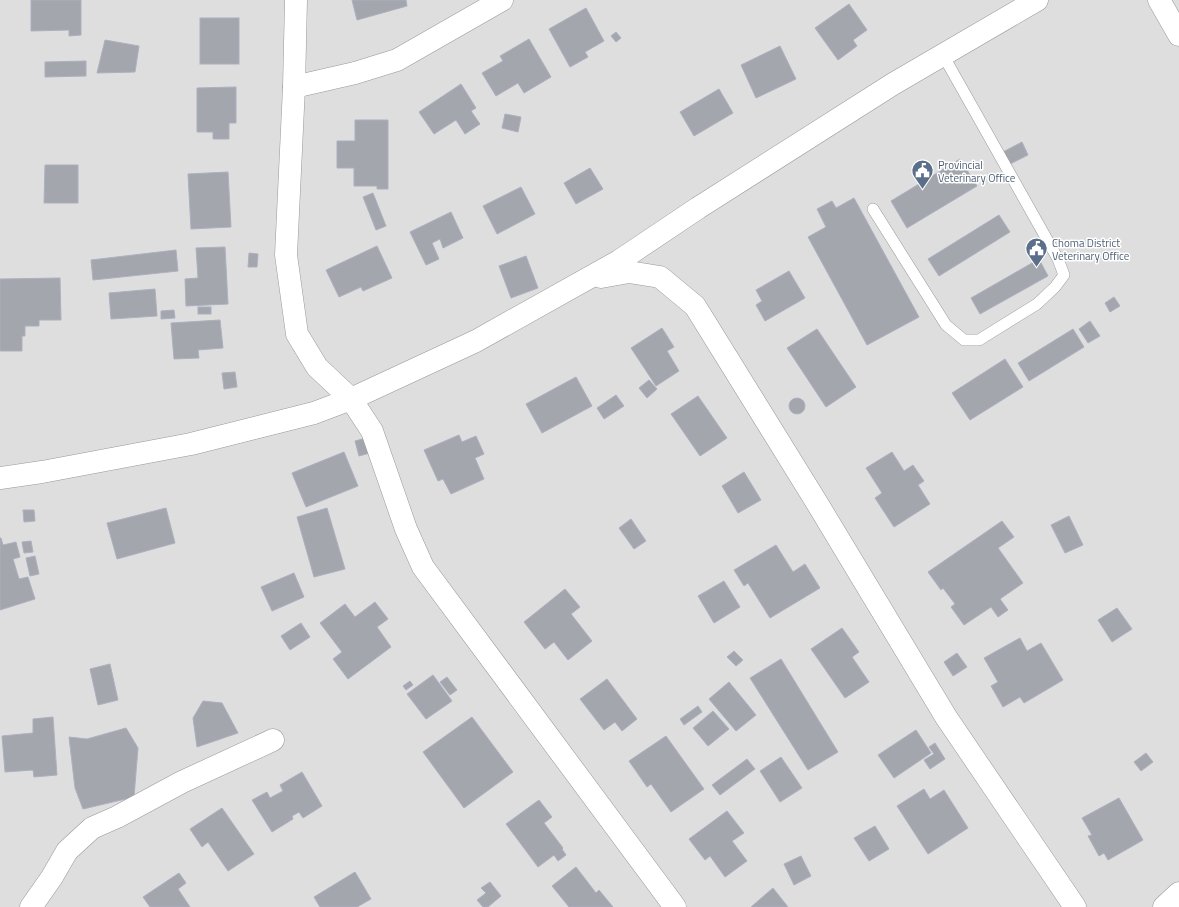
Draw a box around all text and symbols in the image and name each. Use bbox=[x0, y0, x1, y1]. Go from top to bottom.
place label: Provincial Veterinary Office bbox=[938, 157, 1016, 186]
public building icon: Provincial Veterinary Office bbox=[910, 158, 936, 191]
place label: Choma District Veterinary Office bbox=[1052, 235, 1130, 264]
public building icon: Choma District Veterinary Office bbox=[1024, 236, 1050, 269]

